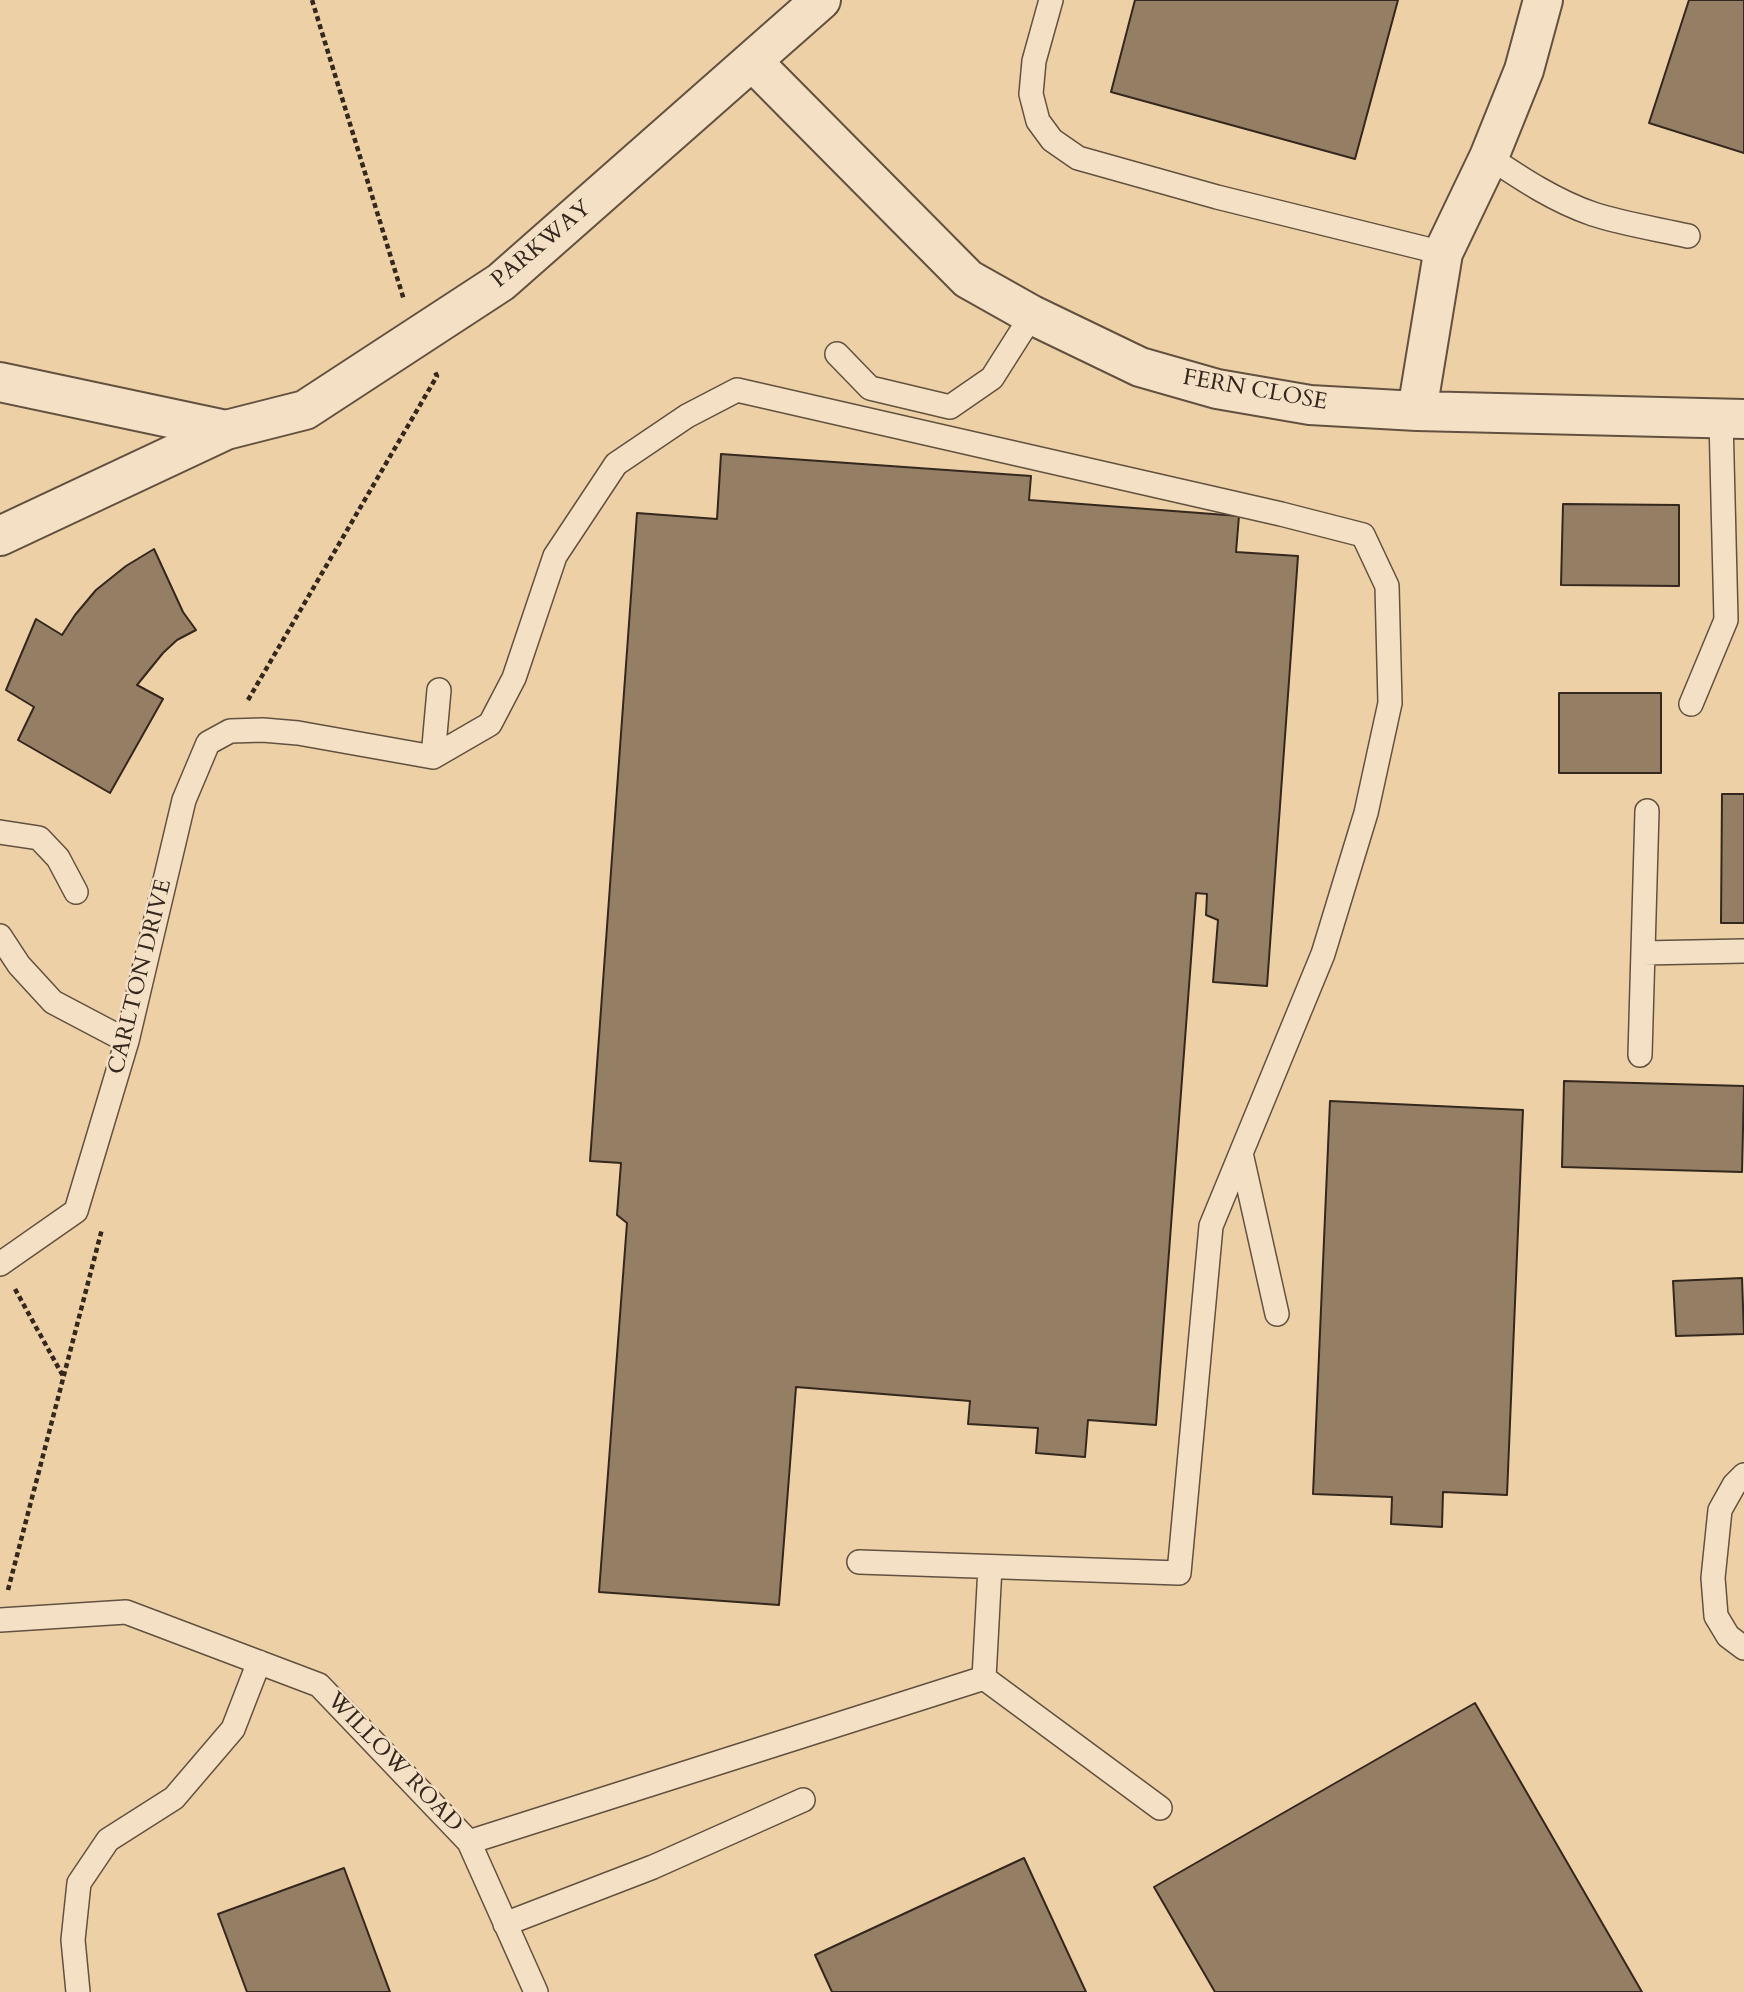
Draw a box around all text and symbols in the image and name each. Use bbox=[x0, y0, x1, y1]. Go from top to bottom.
street label: PARKWAY bbox=[486, 195, 598, 295]
street label: FERN CLOSE bbox=[1181, 365, 1329, 417]
street label: CARLTON DRIVE bbox=[103, 877, 179, 1077]
street label: WILLOW ROAD bbox=[320, 1687, 468, 1839]

